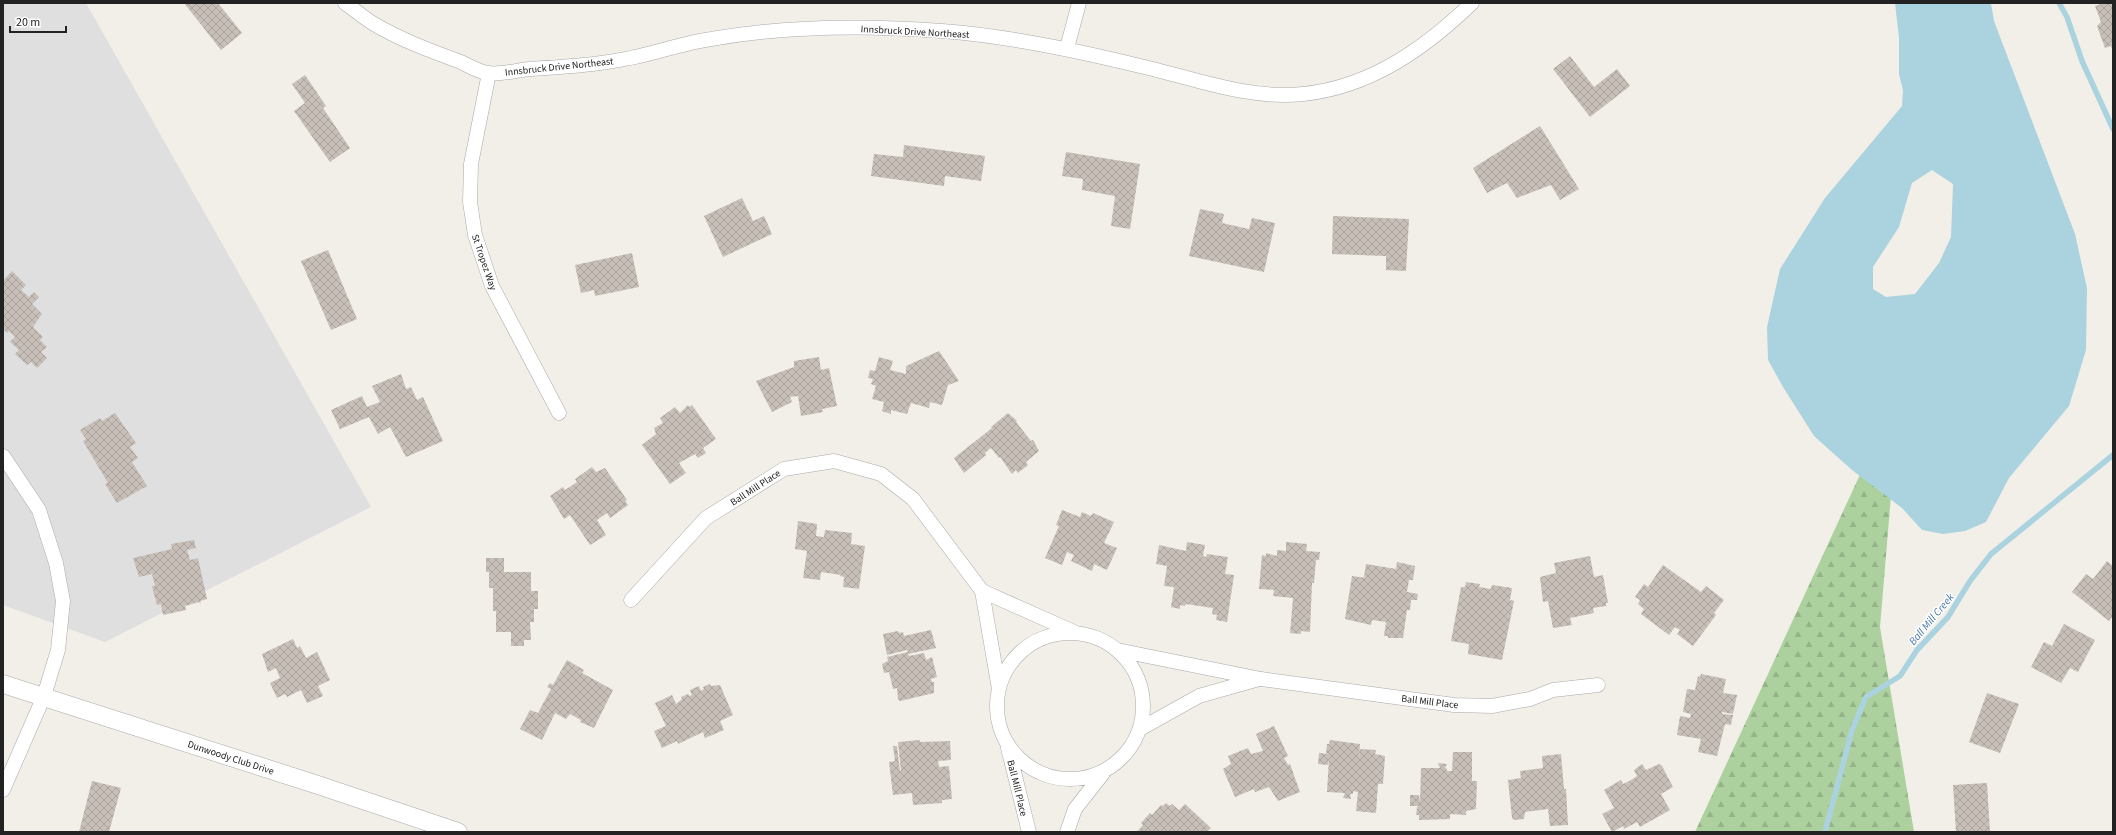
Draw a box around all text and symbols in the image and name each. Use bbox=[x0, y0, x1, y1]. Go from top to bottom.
scale bar bbox=[10, 8, 66, 34]
text: 20 m bbox=[16, 14, 40, 31]
street label: Innsbruck Drive Northeast bbox=[860, 22, 970, 42]
street label: Innsbruck Drive Northeast bbox=[504, 54, 615, 80]
street label: St Tropez Way bbox=[468, 232, 500, 292]
street label: Ball Mill Place bbox=[728, 466, 783, 509]
water label: Ball Mill Creek bbox=[1905, 590, 1958, 648]
street label: Ball Mill Place bbox=[1401, 692, 1459, 712]
street label: Dunwoody Club Drive bbox=[186, 737, 276, 779]
street label: Ball Mill Place bbox=[1003, 759, 1031, 818]

